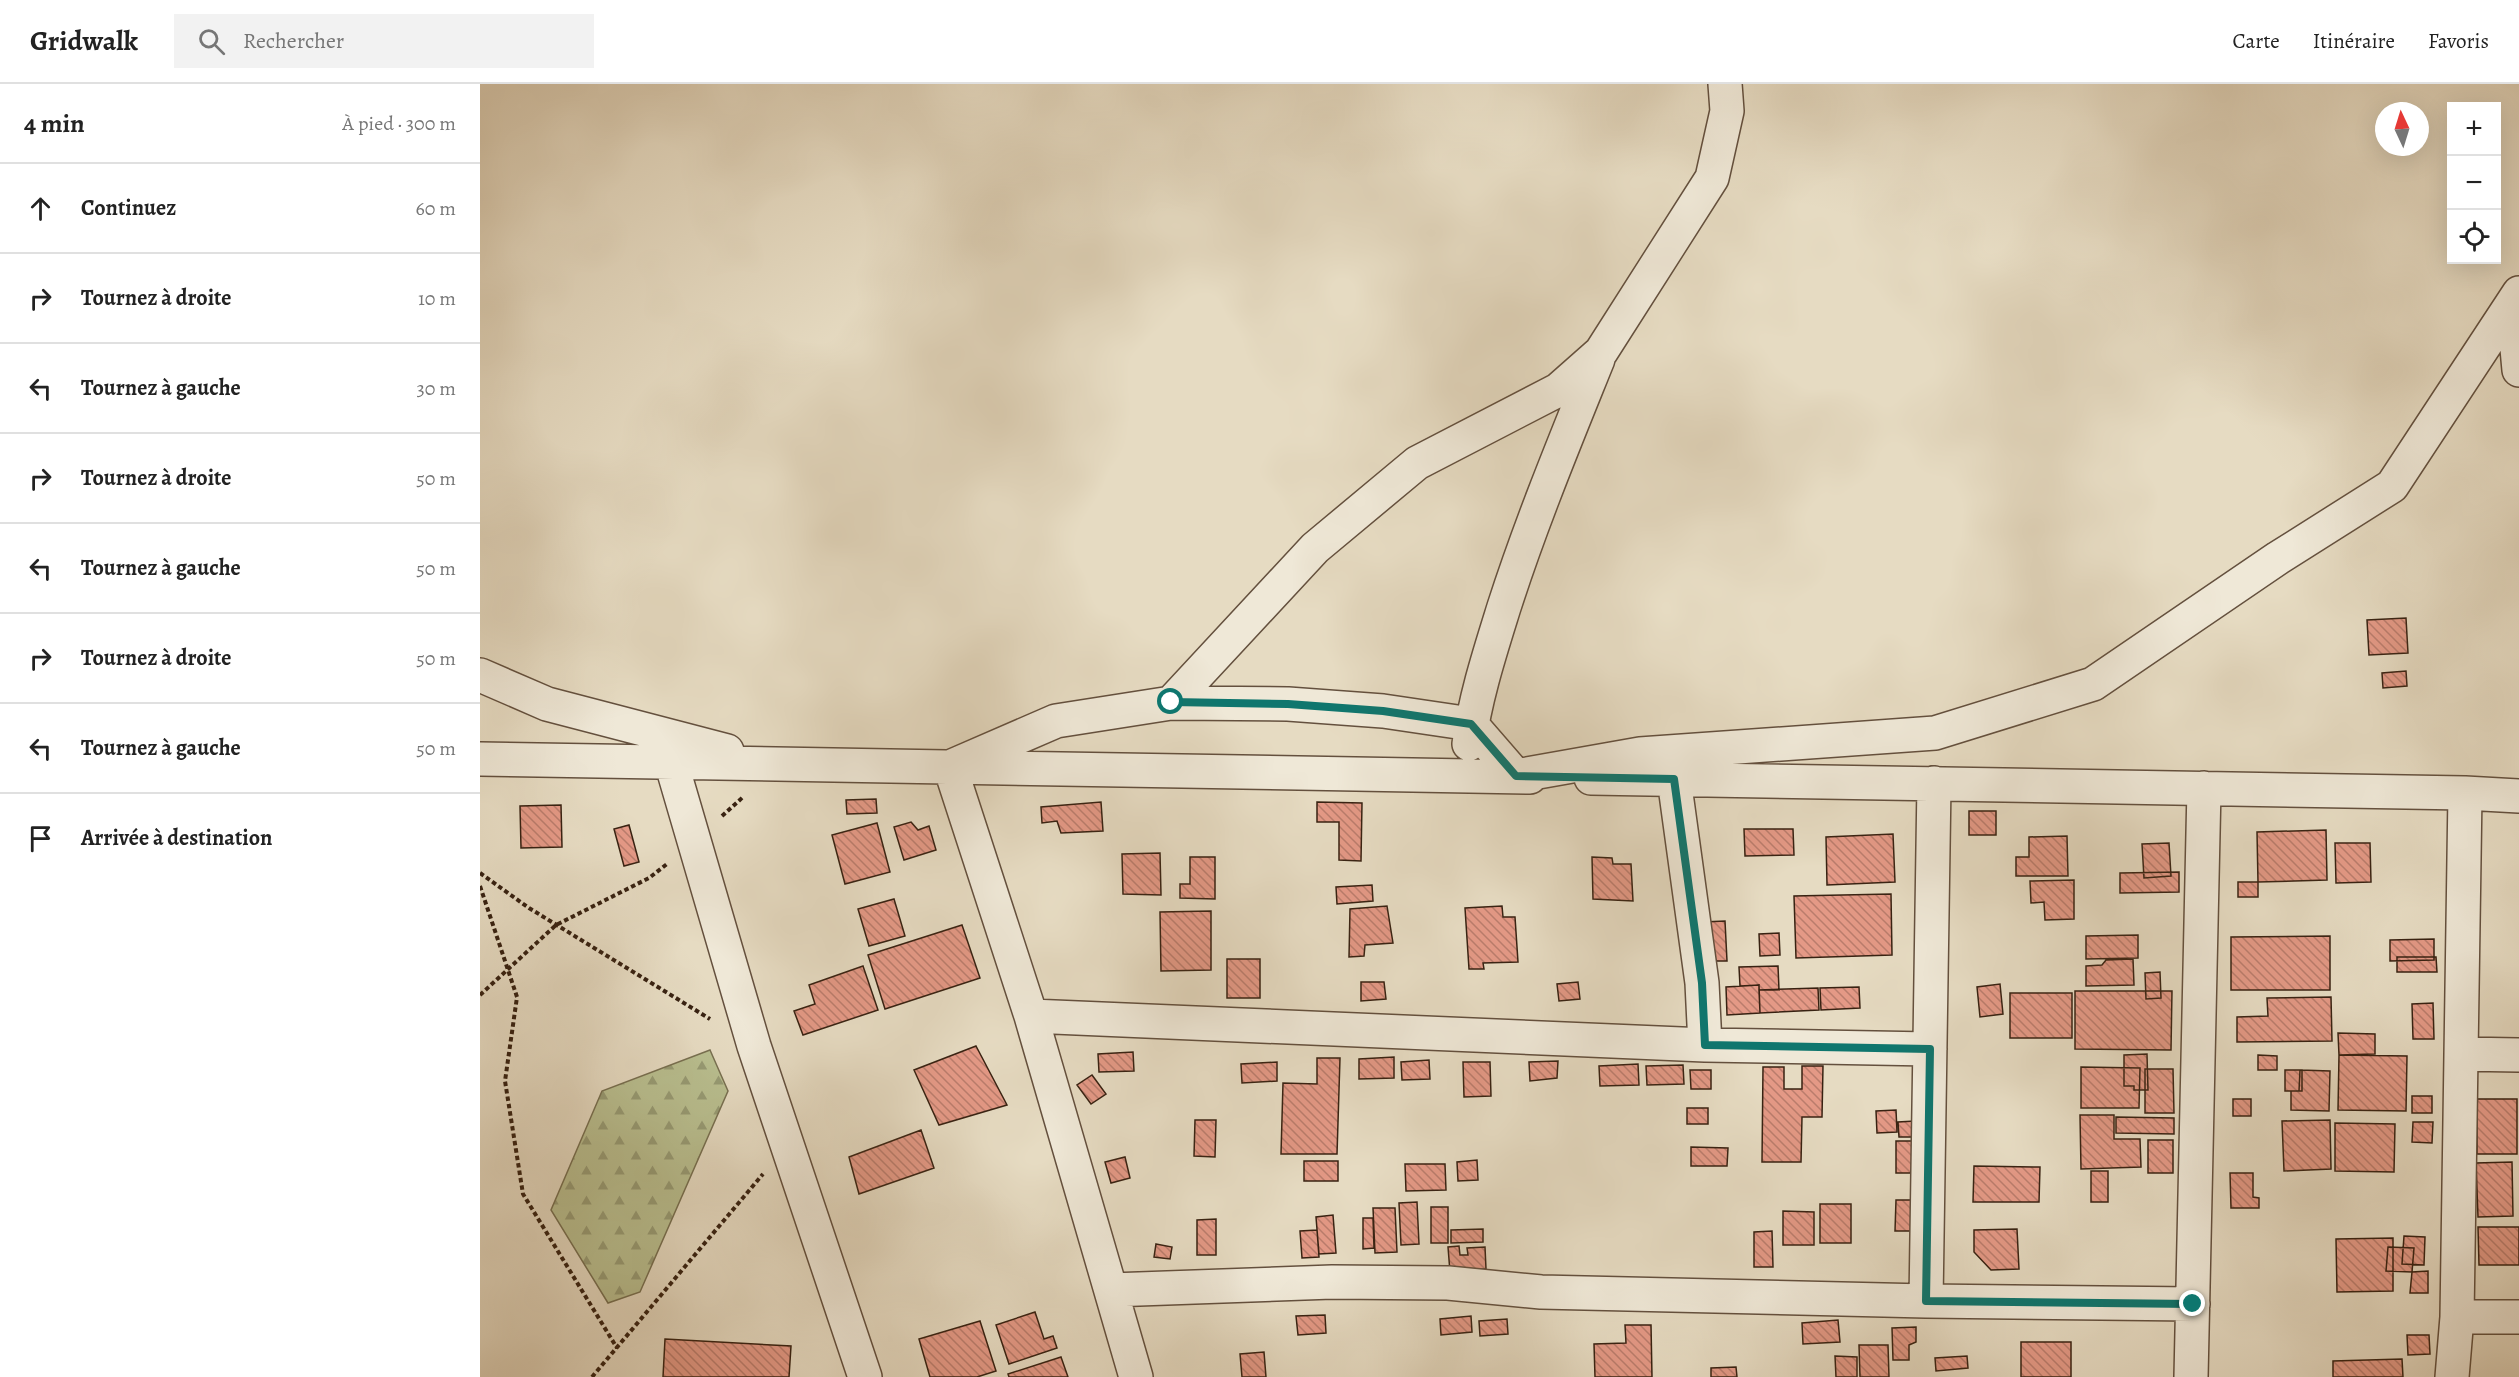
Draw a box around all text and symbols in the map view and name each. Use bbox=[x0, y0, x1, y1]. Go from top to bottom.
search box bbox=[174, 14, 594, 68]
text: Gridwalk bbox=[30, 22, 138, 60]
icon: search bbox=[195, 25, 228, 58]
text: Rechercher bbox=[243, 26, 344, 56]
text: Carte bbox=[2232, 27, 2280, 55]
text: Itinéraire bbox=[2313, 27, 2395, 55]
text: Favoris bbox=[2428, 27, 2489, 55]
north arrow bbox=[2375, 102, 2429, 156]
map controls bbox=[2447, 102, 2501, 264]
button: + bbox=[2447, 102, 2501, 156]
text: 4 min bbox=[24, 106, 85, 141]
text: À pied · 300 m bbox=[342, 110, 456, 137]
button: − bbox=[2447, 156, 2501, 210]
icon: ahead bbox=[24, 192, 57, 225]
text: Continuez bbox=[81, 193, 176, 223]
text: 60 m bbox=[416, 195, 456, 222]
button: locate bbox=[2447, 210, 2501, 264]
icon: right bbox=[24, 282, 57, 315]
text: Tournez à droite bbox=[81, 283, 232, 313]
text: 10 m bbox=[418, 285, 456, 312]
icon: left bbox=[24, 372, 57, 405]
text: Tournez à gauche bbox=[81, 373, 241, 403]
text: 30 m bbox=[416, 375, 456, 402]
icon: right bbox=[24, 462, 57, 495]
text: Tournez à droite bbox=[81, 463, 232, 493]
text: 50 m bbox=[416, 465, 456, 492]
icon: left bbox=[24, 552, 57, 585]
text: Tournez à gauche bbox=[81, 553, 241, 583]
text: 50 m bbox=[416, 555, 456, 582]
icon: right bbox=[24, 642, 57, 675]
text: Tournez à droite bbox=[81, 643, 232, 673]
text: 50 m bbox=[416, 645, 456, 672]
route start bbox=[1157, 688, 1183, 714]
icon: left bbox=[24, 732, 57, 765]
text: Tournez à gauche bbox=[81, 733, 241, 763]
text: 50 m bbox=[416, 735, 456, 762]
icon: arrive bbox=[24, 822, 57, 855]
text: Arrivée à destination bbox=[81, 823, 272, 853]
route end bbox=[2179, 1290, 2205, 1316]

